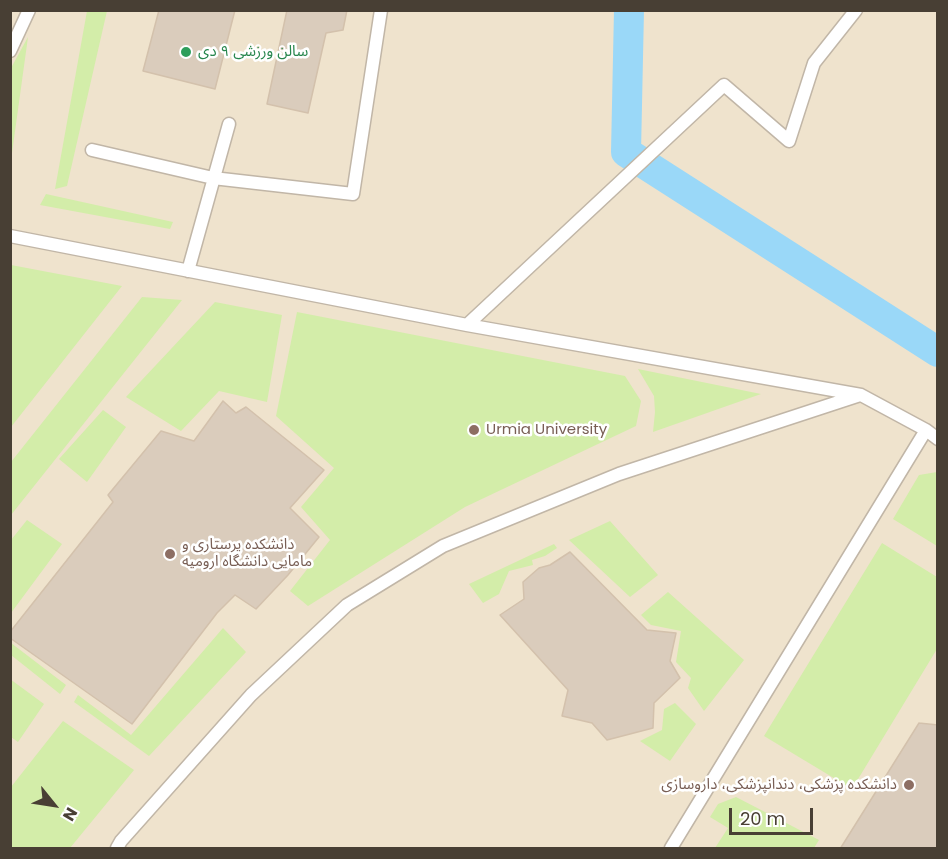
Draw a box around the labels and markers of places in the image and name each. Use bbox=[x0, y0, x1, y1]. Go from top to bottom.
place label: سالن ورزشی ۹ دی bbox=[198, 43, 308, 61]
marker: سالن ورزشی ۹ دی bbox=[179, 45, 193, 59]
place label: Urmia University bbox=[486, 421, 607, 439]
marker: Urmia University bbox=[467, 423, 481, 437]
place label: دانشکده پرستاری و مامایی دانشگاه ارومیه bbox=[182, 536, 312, 571]
marker: دانشکده پرستاری و مامایی دانشگاه ارومیه bbox=[163, 547, 177, 561]
place label: دانشکده پزشکی، دندانپزشکی، داروسازی bbox=[661, 776, 897, 794]
marker: دانشکده پزشکی، دندانپزشکی، داروسازی bbox=[902, 778, 916, 792]

